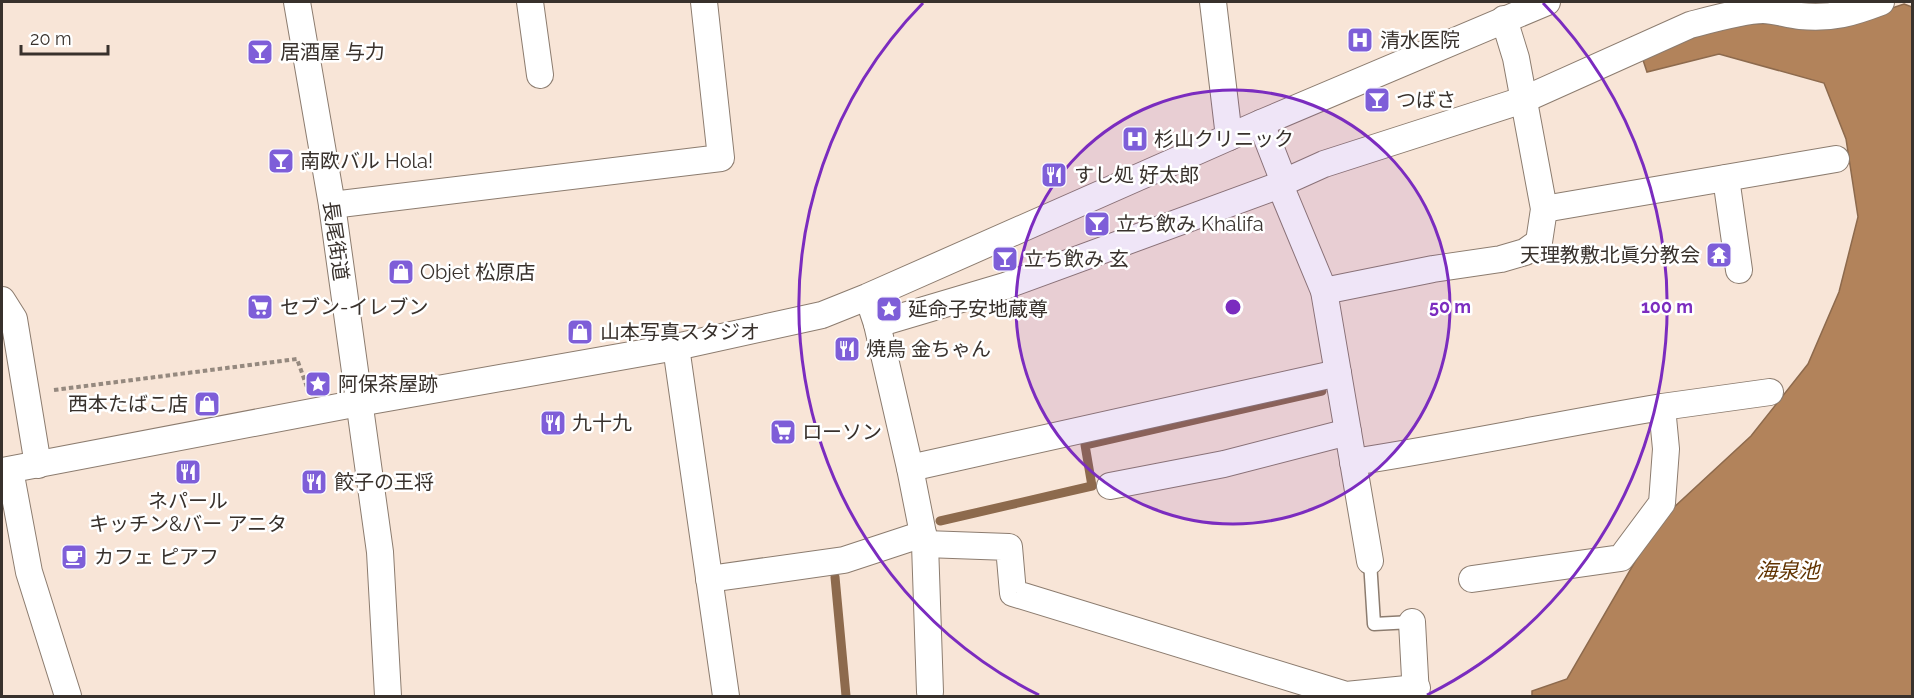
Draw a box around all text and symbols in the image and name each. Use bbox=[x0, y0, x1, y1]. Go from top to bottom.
scale bar bbox=[21, 18, 108, 56]
hospital icon: 清水医院 bbox=[1345, 25, 1375, 55]
text: 20 m bbox=[30, 28, 72, 49]
place label: 清水医院 bbox=[1380, 28, 1460, 52]
bar icon: 居酒屋 与力 bbox=[245, 37, 275, 67]
place label: 居酒屋 与力 bbox=[280, 40, 385, 64]
bar icon: つばさ bbox=[1362, 85, 1392, 115]
place label: つばさ bbox=[1396, 88, 1456, 112]
hospital icon: 杉山クリニック bbox=[1120, 124, 1150, 154]
place label: 杉山クリニック bbox=[1154, 127, 1294, 151]
bar icon: 南欧バル Hola! bbox=[266, 146, 296, 176]
place label: 南欧バル Hola! bbox=[300, 149, 433, 173]
restaurant icon: すし処 好太郎 bbox=[1039, 160, 1069, 190]
place label: すし処 好太郎 bbox=[1074, 163, 1199, 187]
street label: 長尾街道 bbox=[319, 200, 353, 282]
bar icon: 立ち飲み Khalifa bbox=[1082, 209, 1112, 239]
place label: 立ち飲み Khalifa bbox=[1116, 212, 1264, 236]
temple icon: 天理教敷北眞分教会 bbox=[1704, 240, 1734, 270]
place label: 天理教敷北眞分教会 bbox=[1520, 243, 1700, 267]
bar icon: 立ち飲み 玄 bbox=[990, 244, 1020, 274]
place label: 立ち飲み 玄 bbox=[1024, 247, 1129, 271]
shop icon: Objet 松原店 bbox=[386, 257, 416, 287]
place label: Objet 松原店 bbox=[420, 260, 535, 284]
supermarket icon: セブン-イレブン bbox=[245, 292, 275, 322]
place icon: 延命子安地蔵尊 bbox=[874, 294, 904, 324]
place label: セブン-イレブン bbox=[280, 295, 428, 319]
text: 50 m bbox=[1429, 296, 1471, 317]
text: 100 m bbox=[1641, 296, 1693, 317]
place label: 延命子安地蔵尊 bbox=[908, 297, 1048, 321]
centre of rings bbox=[1223, 297, 1243, 317]
shop icon: 山本写真スタジオ bbox=[565, 317, 595, 347]
place label: 山本写真スタジオ bbox=[600, 320, 760, 344]
restaurant icon: 焼鳥 金ちゃん bbox=[832, 334, 862, 364]
place label: 焼鳥 金ちゃん bbox=[866, 337, 991, 361]
place icon: 阿保茶屋跡 bbox=[303, 369, 333, 399]
place label: 阿保茶屋跡 bbox=[338, 372, 438, 396]
shop icon: 西本たばこ店 bbox=[192, 389, 222, 419]
place label: 西本たばこ店 bbox=[68, 392, 188, 416]
restaurant icon: 九十九 bbox=[538, 408, 568, 438]
place label: 九十九 bbox=[572, 411, 632, 435]
supermarket icon: ローソン bbox=[768, 417, 798, 447]
place label: ローソン bbox=[802, 420, 882, 444]
restaurant icon: ネパール キッチン&バー アニタ bbox=[173, 457, 203, 487]
restaurant icon: 餃子の王将 bbox=[299, 467, 329, 497]
place label: 餃子の王将 bbox=[334, 470, 434, 494]
place label: ネパール キッチン&バー アニタ bbox=[89, 489, 287, 536]
cafe icon: カフェ ピアフ bbox=[59, 542, 89, 572]
place label: カフェ ピアフ bbox=[94, 545, 219, 569]
water label: 海泉池 bbox=[1757, 558, 1821, 583]

